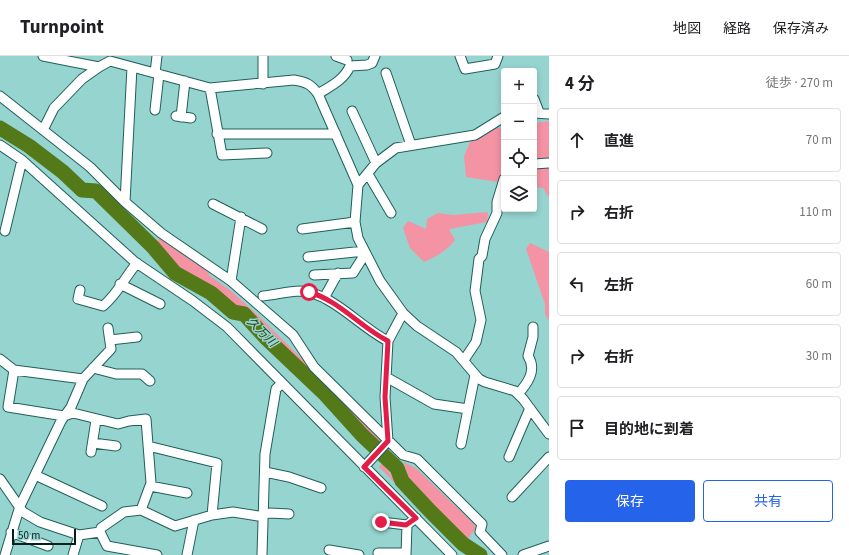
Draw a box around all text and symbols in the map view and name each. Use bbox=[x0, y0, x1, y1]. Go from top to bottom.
text: Turnpoint bbox=[20, 14, 104, 41]
text: 地図 bbox=[673, 19, 701, 39]
text: 経路 bbox=[723, 19, 751, 39]
text: 保存済み bbox=[773, 19, 829, 39]
map controls bbox=[501, 68, 537, 212]
button: + bbox=[501, 68, 537, 104]
text: 4 分 bbox=[565, 72, 594, 96]
text: 徒歩 · 270 m bbox=[766, 74, 833, 92]
button: − bbox=[501, 104, 537, 140]
icon: ahead bbox=[566, 129, 588, 151]
text: 直進 bbox=[604, 131, 634, 152]
text: 70 m bbox=[806, 131, 832, 149]
button: locate bbox=[501, 140, 537, 176]
button: layers bbox=[501, 176, 537, 212]
icon: right bbox=[566, 201, 588, 223]
text: 右折 bbox=[604, 203, 634, 224]
text: 110 m bbox=[799, 203, 832, 221]
icon: left bbox=[566, 273, 588, 295]
text: 左折 bbox=[604, 275, 634, 296]
text: 60 m bbox=[806, 275, 832, 293]
route start bbox=[300, 283, 318, 301]
water label: 久万川 bbox=[243, 314, 282, 353]
icon: right bbox=[566, 345, 588, 367]
text: 右折 bbox=[604, 347, 634, 368]
text: 30 m bbox=[806, 347, 832, 365]
icon: arrive bbox=[566, 417, 588, 439]
text: 目的地に到着 bbox=[604, 419, 694, 440]
button: 保存 bbox=[565, 480, 695, 522]
button: 共有 bbox=[703, 480, 833, 522]
route end bbox=[372, 513, 390, 531]
scale bar bbox=[12, 527, 76, 546]
text: 50 m bbox=[18, 528, 40, 543]

